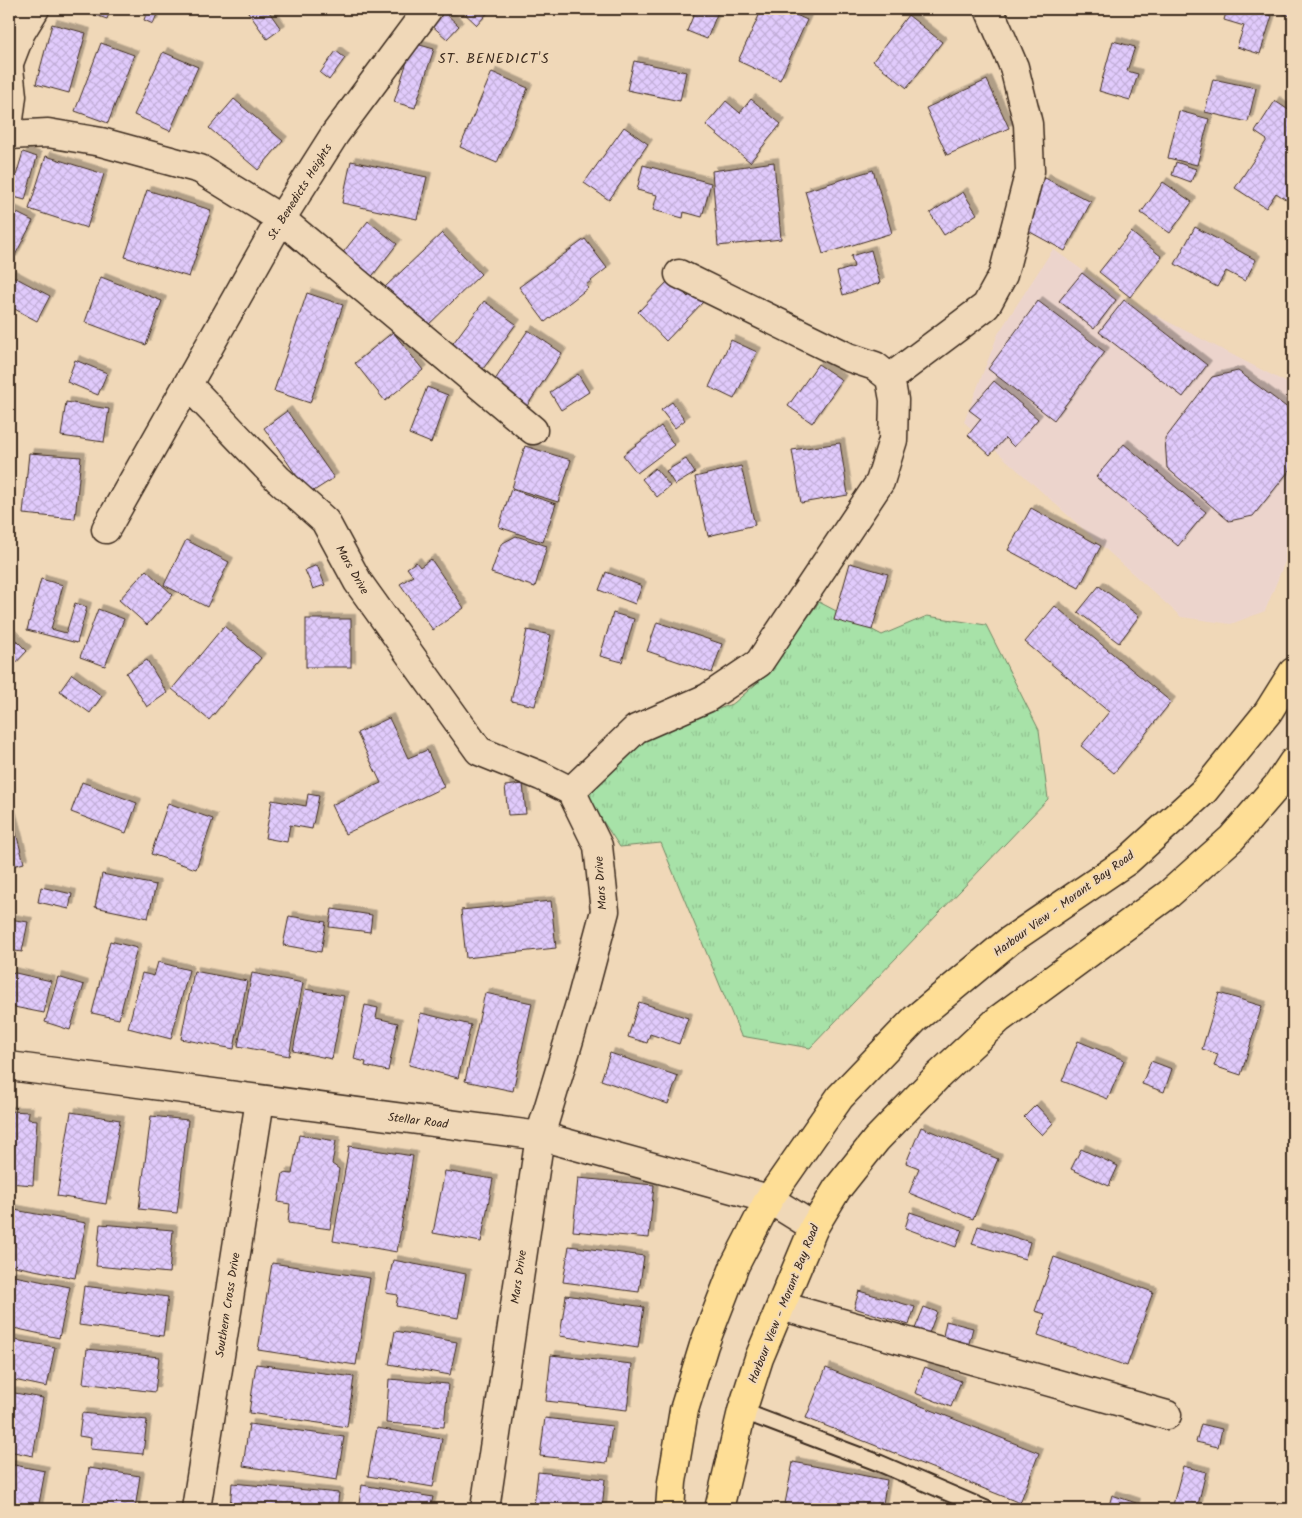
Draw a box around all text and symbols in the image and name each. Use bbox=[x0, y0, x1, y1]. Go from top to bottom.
district label: ST. BENEDICT'S bbox=[438, 48, 550, 70]
street label: St. Benedicts Heights bbox=[263, 140, 337, 244]
street label: Mars Drive bbox=[330, 542, 374, 599]
street label: Harbour View - Morant Bay Road bbox=[990, 846, 1139, 962]
street label: Mars Drive bbox=[590, 855, 612, 911]
street label: Stellar Road bbox=[387, 1108, 450, 1134]
street label: Harbour View - Morant Bay Road bbox=[743, 1221, 825, 1386]
street label: Mars Drive bbox=[506, 1248, 532, 1305]
street label: Southern Cross Drive bbox=[210, 1251, 246, 1359]

